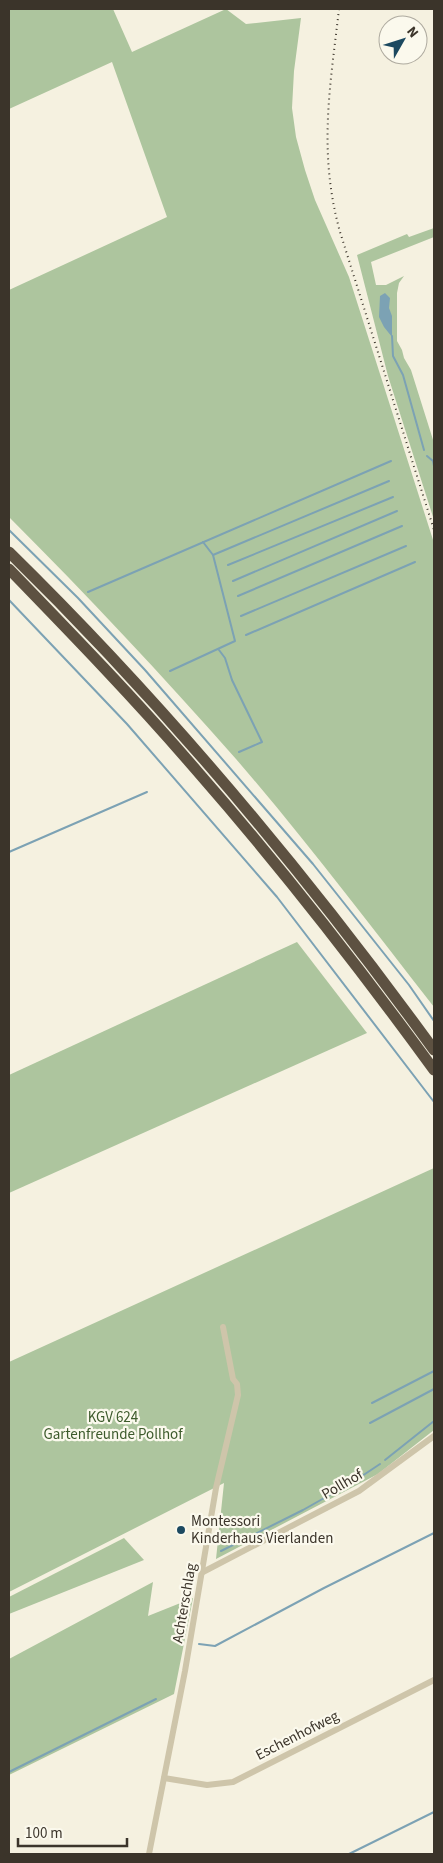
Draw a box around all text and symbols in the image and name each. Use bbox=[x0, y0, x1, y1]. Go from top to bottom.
north arrow bbox=[378, 15, 428, 65]
text: N bbox=[402, 23, 423, 42]
park label: KGV 624 Gartenfreunde Pollhof bbox=[43, 1407, 183, 1445]
street label: Pollhof bbox=[318, 1464, 367, 1505]
place label: Montessori Kinderhaus Vierlanden bbox=[191, 1511, 333, 1549]
marker: Montessori Kinderhaus Vierlanden bbox=[175, 1524, 187, 1536]
street label: Achterschlag bbox=[167, 1561, 202, 1645]
street label: Eschenhofweg bbox=[252, 1705, 343, 1765]
scale bar bbox=[18, 1816, 126, 1848]
text: 100 m bbox=[25, 1823, 63, 1844]

